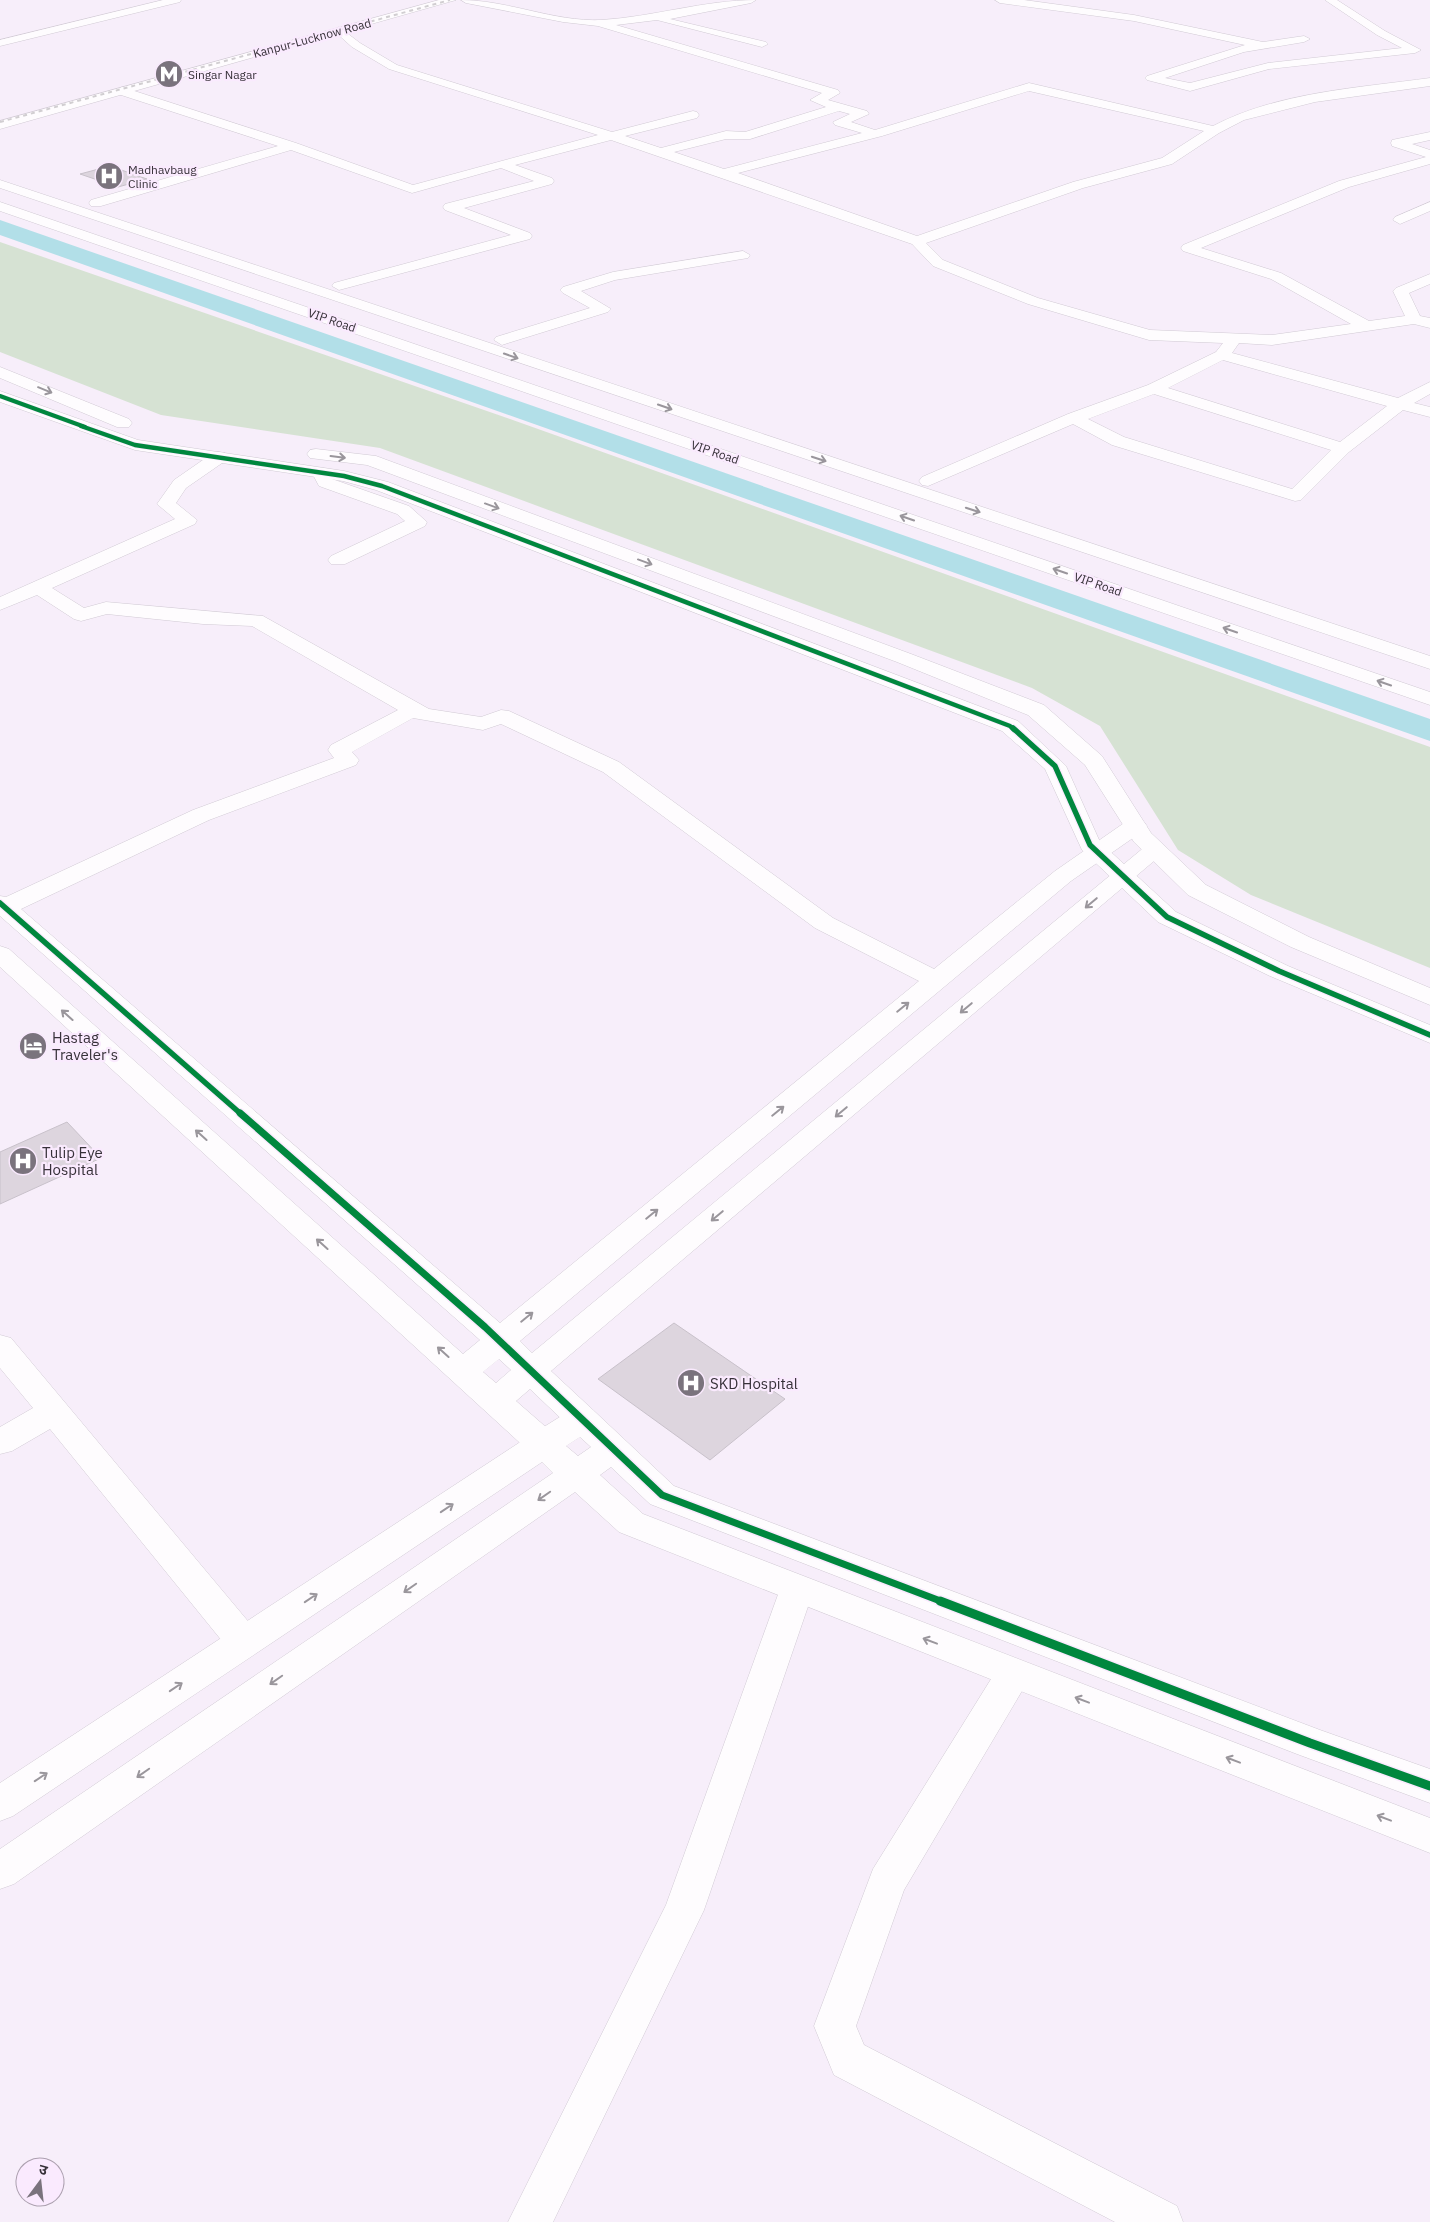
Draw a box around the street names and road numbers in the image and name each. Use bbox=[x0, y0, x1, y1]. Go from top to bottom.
street label: Kanpur-Lucknow Road bbox=[251, 15, 373, 61]
street label: VIP Road bbox=[306, 305, 358, 335]
street label: VIP Road bbox=[689, 437, 741, 467]
street label: VIP Road bbox=[1072, 569, 1124, 599]

